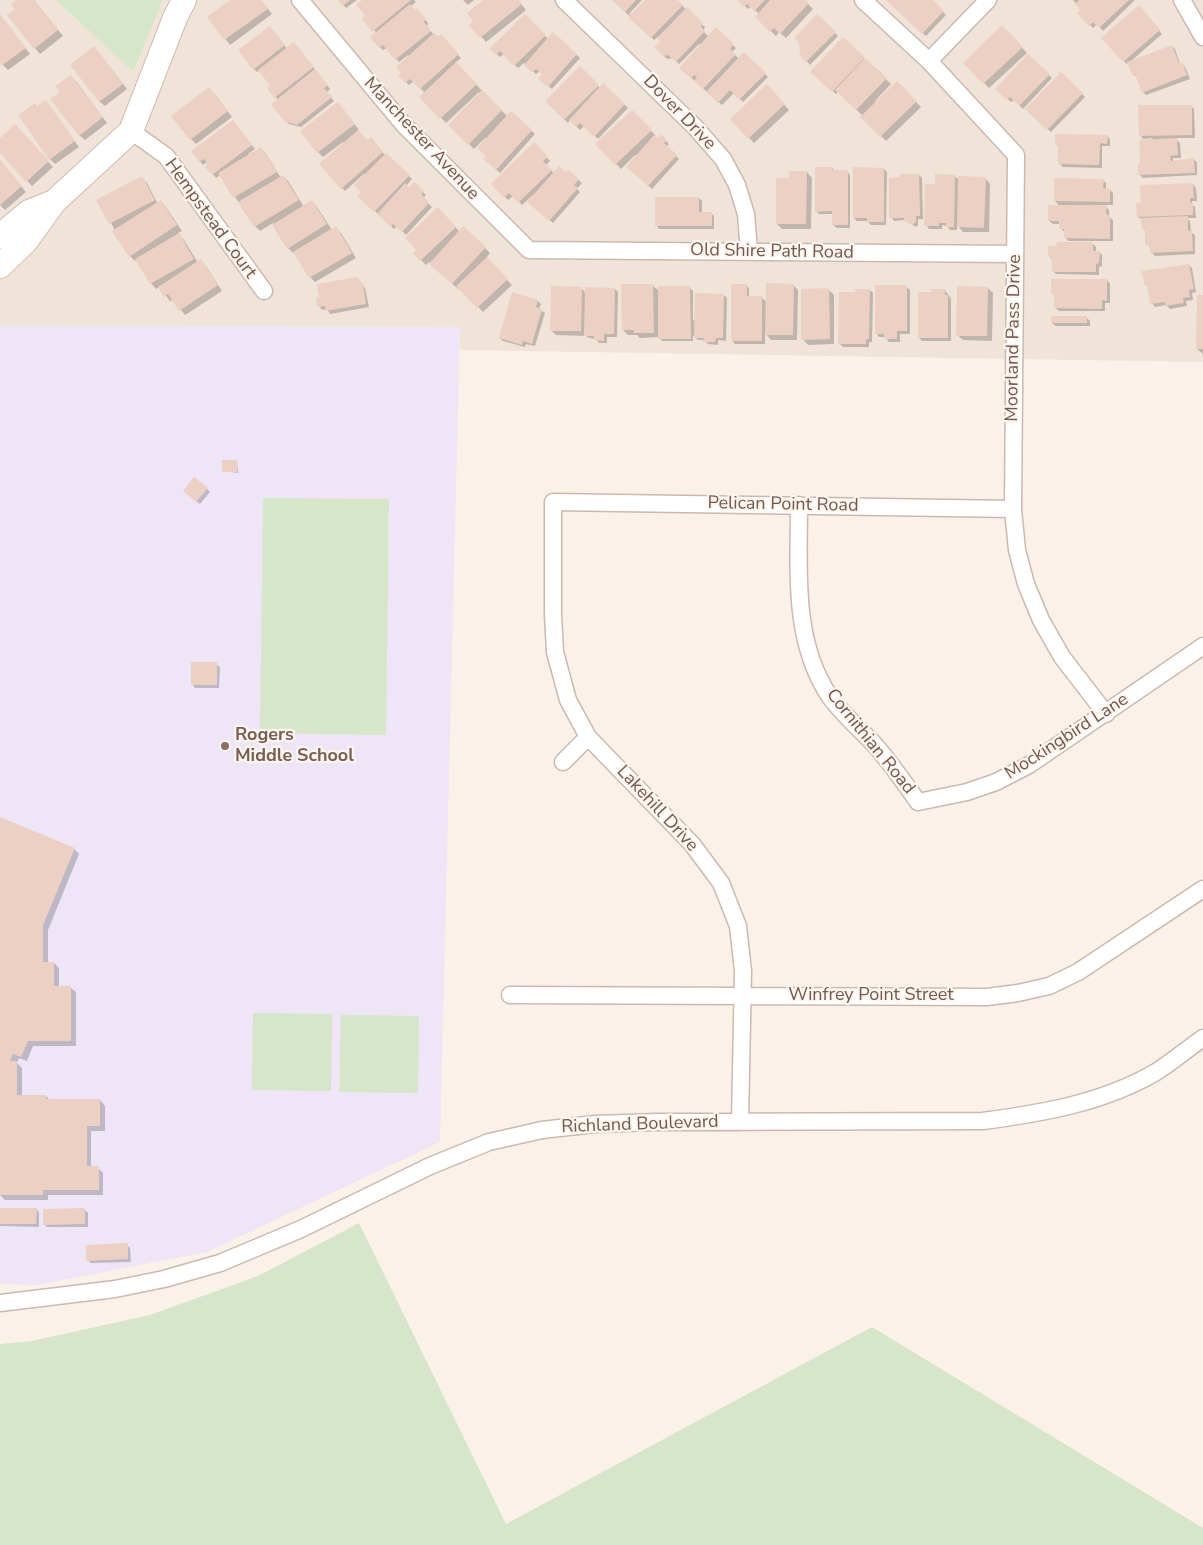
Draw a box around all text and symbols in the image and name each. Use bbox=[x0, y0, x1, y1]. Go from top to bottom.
street label: Dover Drive bbox=[638, 71, 720, 155]
street label: Manchester Avenue bbox=[359, 73, 483, 205]
street label: Hempstead Court bbox=[159, 155, 261, 283]
street label: Old Shire Path Road bbox=[690, 240, 854, 264]
street label: Moorland Pass Drive bbox=[1002, 254, 1026, 422]
street label: Pelican Point Road bbox=[707, 493, 859, 517]
street label: Cornithian Road bbox=[821, 685, 919, 799]
street label: Mockingbird Lane bbox=[1001, 689, 1133, 785]
place label: Rogers Middle School bbox=[235, 725, 354, 768]
marker: Rogers Middle School bbox=[219, 740, 231, 752]
street label: Lakehill Drive bbox=[612, 761, 702, 857]
street label: Winfrey Point Street bbox=[788, 985, 954, 1007]
street label: Richland Boulevard bbox=[561, 1111, 719, 1139]

